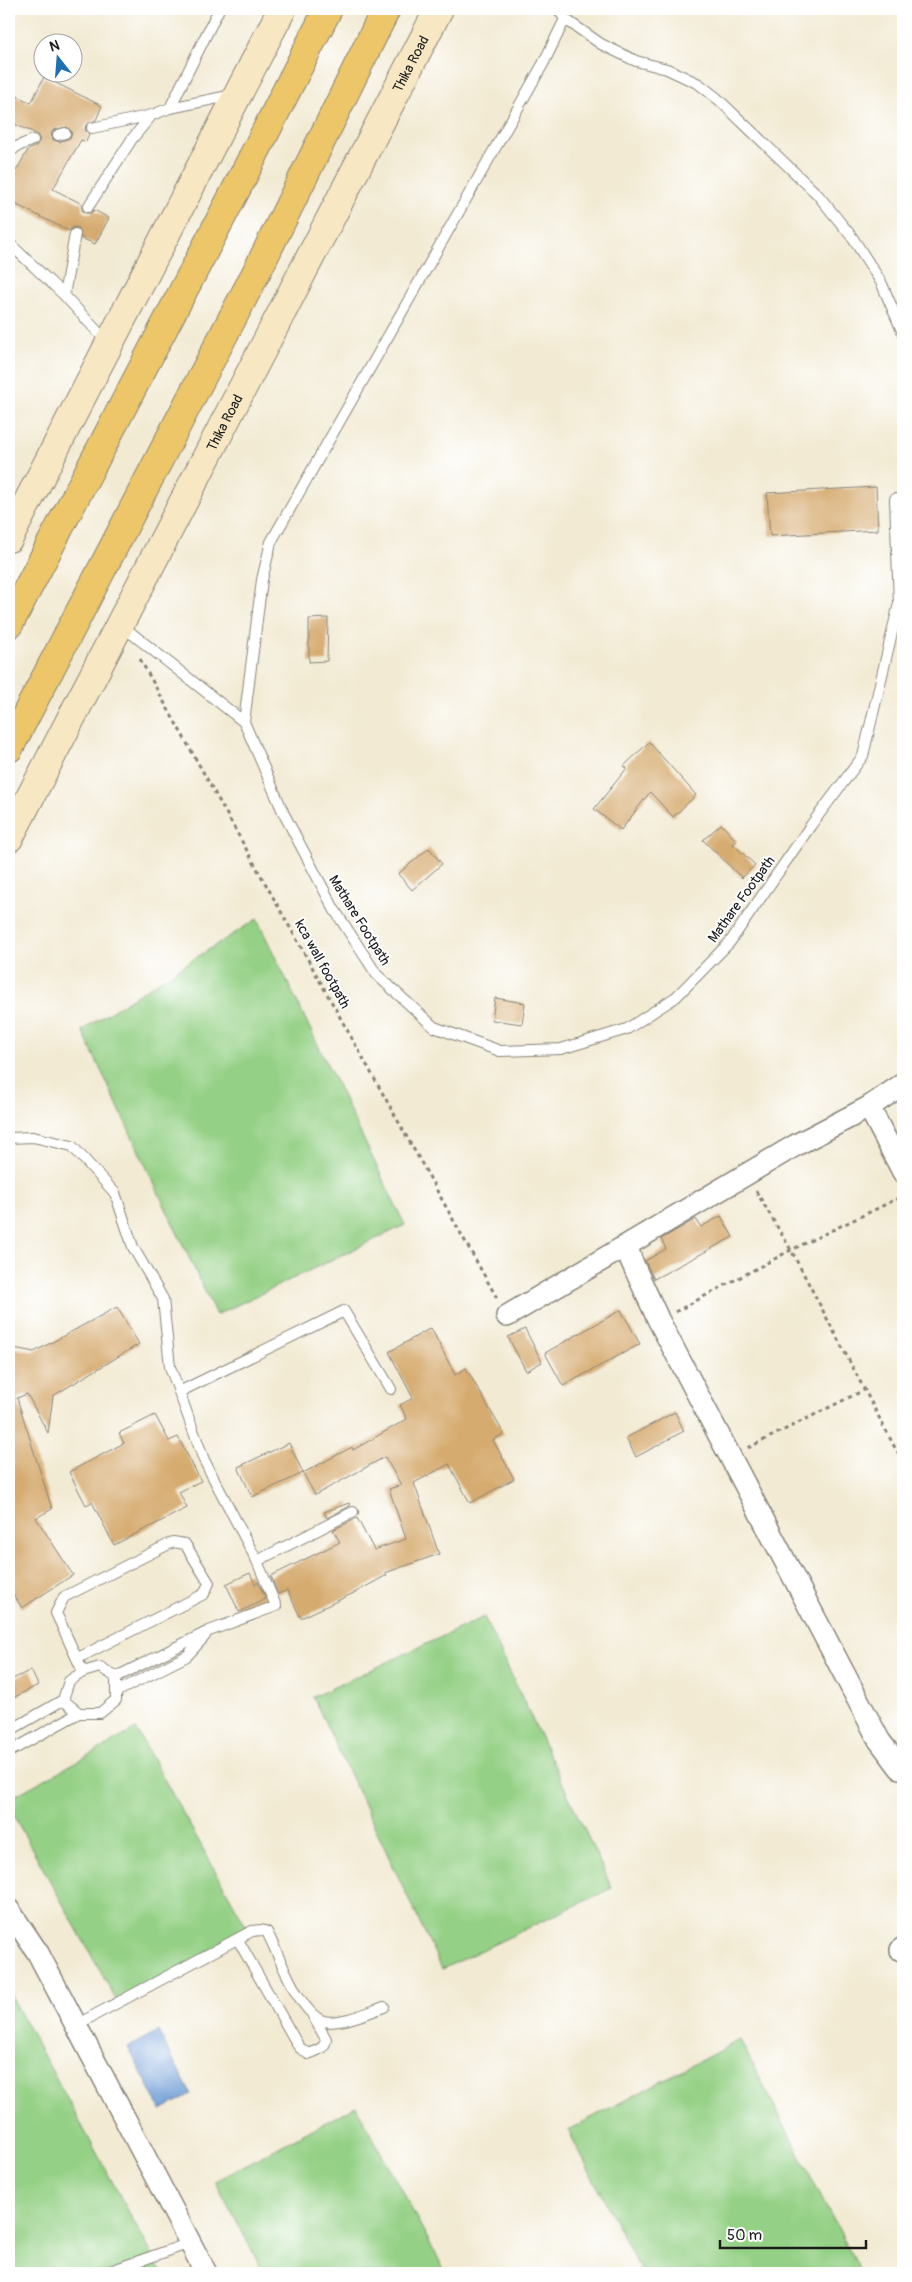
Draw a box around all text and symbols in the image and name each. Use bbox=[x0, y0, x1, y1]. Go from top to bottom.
north arrow bbox=[32, 32, 82, 82]
street label: Thika Road bbox=[389, 33, 433, 95]
text: N bbox=[47, 37, 61, 56]
street label: Thika Road bbox=[203, 391, 247, 454]
street label: Mathare Footpath bbox=[704, 853, 779, 946]
street label: Mathare Footpath bbox=[325, 872, 394, 968]
street label: kca wall footpath bbox=[291, 917, 354, 1011]
scale bar bbox=[720, 2217, 866, 2249]
text: 50 m bbox=[727, 2226, 762, 2245]

